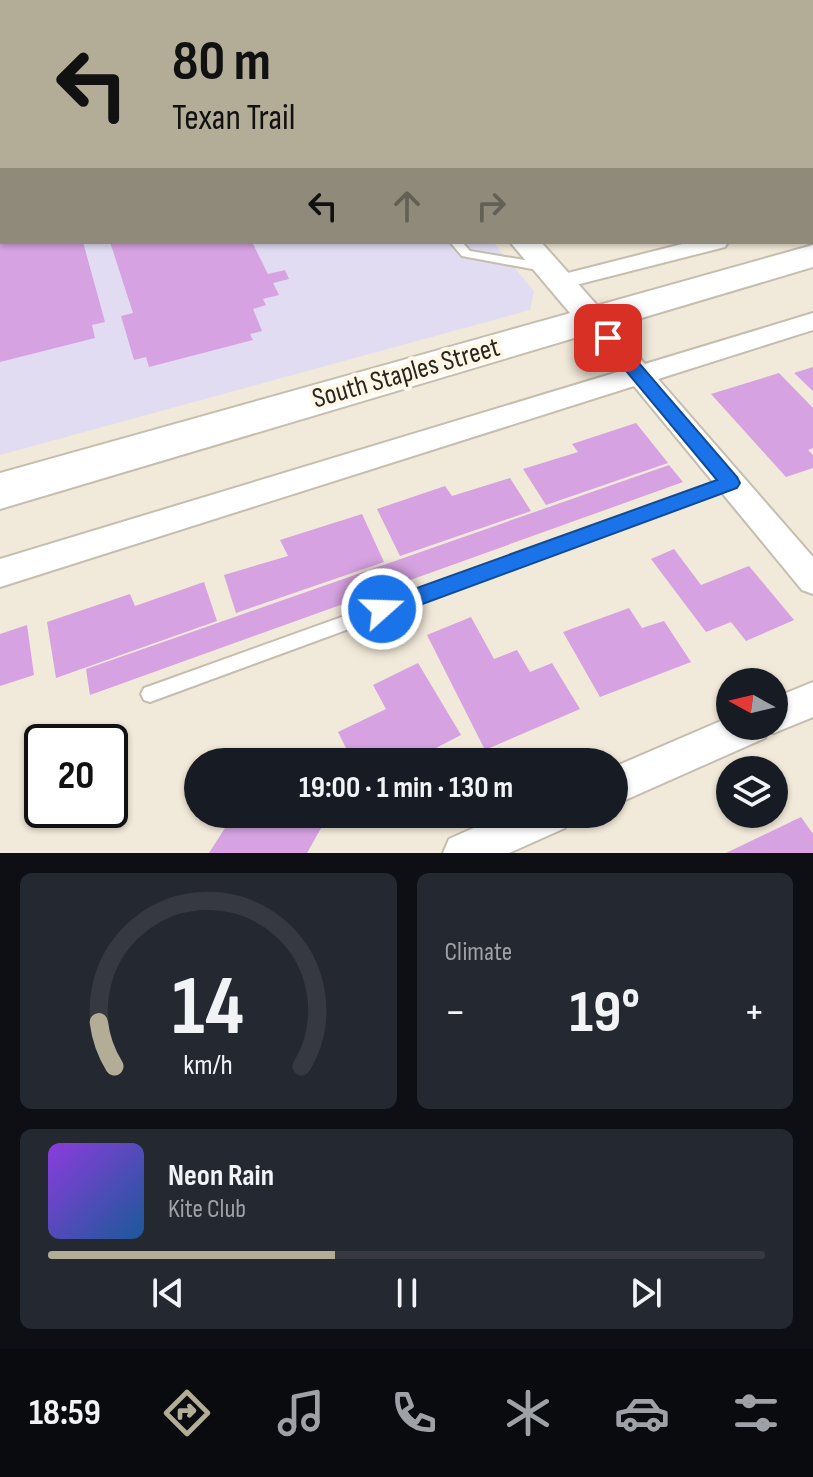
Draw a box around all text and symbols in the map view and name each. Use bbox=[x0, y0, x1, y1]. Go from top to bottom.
text: 80 m bbox=[172, 29, 271, 96]
icon: left bbox=[40, 32, 144, 136]
text: Texan Trail bbox=[172, 97, 296, 140]
icon: left bbox=[301, 184, 345, 228]
icon: ahead bbox=[385, 184, 429, 228]
icon: right bbox=[469, 184, 513, 228]
pin bbox=[574, 304, 642, 372]
icon: arrive bbox=[586, 316, 630, 360]
street label: South Staples Street bbox=[309, 331, 503, 415]
position arrow bbox=[340, 567, 424, 651]
north arrow bbox=[716, 668, 788, 740]
map controls bbox=[716, 668, 788, 828]
speed limit sign: 20 bbox=[24, 724, 128, 828]
button: layers bbox=[716, 756, 788, 828]
text: 19:00 · 1 min · 130 m bbox=[299, 770, 513, 806]
text: Climate bbox=[445, 937, 512, 968]
text: 14 bbox=[172, 958, 244, 1058]
text: 19° bbox=[569, 977, 640, 1049]
text: − bbox=[445, 986, 466, 1039]
text: + bbox=[743, 986, 765, 1039]
text: km/h bbox=[184, 1048, 233, 1083]
text: Neon Rain bbox=[168, 1158, 274, 1194]
text: Kite Club bbox=[168, 1194, 246, 1225]
icon: previous bbox=[146, 1271, 190, 1315]
icon: pause bbox=[385, 1271, 429, 1315]
icon: next bbox=[624, 1271, 668, 1315]
icon: directions bbox=[159, 1385, 215, 1441]
icon: music bbox=[273, 1385, 329, 1441]
icon: phone bbox=[386, 1385, 442, 1441]
icon: climate bbox=[500, 1385, 556, 1441]
icon: car bbox=[614, 1385, 670, 1441]
icon: filters bbox=[728, 1385, 784, 1441]
text: 18:59 bbox=[29, 1392, 101, 1435]

